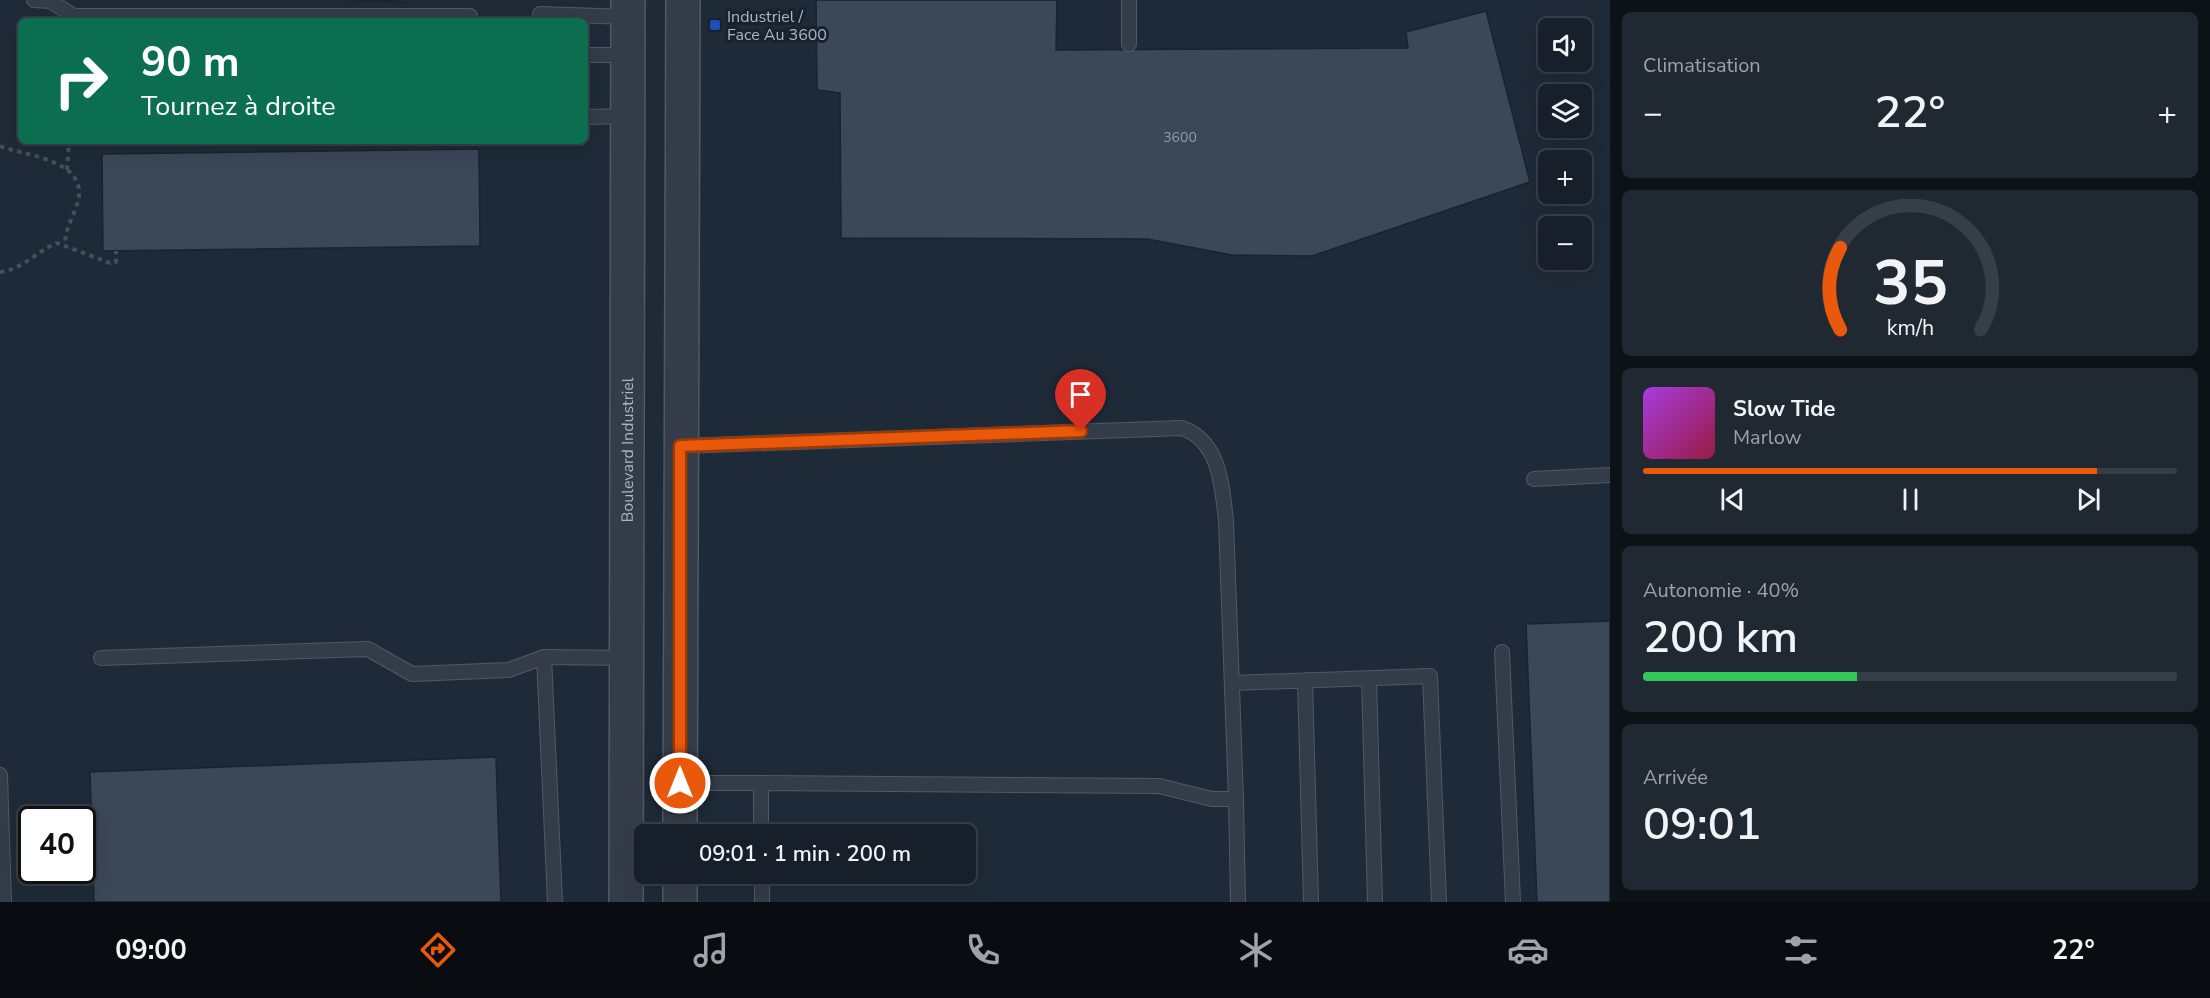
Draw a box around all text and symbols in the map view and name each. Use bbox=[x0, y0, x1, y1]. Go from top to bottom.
place label: Industriel / Face Au 3600 bbox=[727, 6, 827, 46]
marker: Industriel / Face Au 3600 bbox=[708, 18, 722, 32]
map controls bbox=[1538, 18, 1592, 270]
button: sound bbox=[1538, 18, 1592, 72]
text: 90 m bbox=[141, 34, 240, 91]
icon: right bbox=[42, 42, 120, 120]
text: Climatisation bbox=[1643, 52, 1761, 79]
text: 22° bbox=[1875, 82, 1945, 143]
button: layers bbox=[1538, 84, 1592, 138]
text: Tournez à droite bbox=[141, 88, 336, 125]
text: − bbox=[1643, 91, 1663, 136]
text: + bbox=[2157, 91, 2177, 136]
house number: 3600 bbox=[1163, 128, 1197, 147]
button: + bbox=[1538, 150, 1592, 204]
button: − bbox=[1538, 216, 1592, 270]
text: 35 bbox=[1873, 241, 1947, 326]
text: km/h bbox=[1886, 313, 1934, 343]
pin bbox=[1055, 369, 1106, 431]
street label: Boulevard Industriel bbox=[617, 377, 639, 522]
icon: arrive bbox=[1064, 378, 1097, 411]
text: Slow Tide bbox=[1733, 394, 1835, 424]
text: Marlow bbox=[1733, 424, 1801, 451]
icon: previous bbox=[1716, 483, 1749, 516]
icon: pause bbox=[1894, 483, 1927, 516]
icon: next bbox=[2072, 483, 2105, 516]
text: Autonomie · 40% bbox=[1643, 577, 1799, 604]
text: 200 km bbox=[1643, 607, 1798, 668]
position arrow bbox=[648, 751, 712, 815]
text: Arrivée bbox=[1643, 764, 1708, 791]
text: 09:01 bbox=[1643, 794, 1762, 855]
speed limit sign: 40 bbox=[18, 806, 96, 884]
text: 09:01 · 1 min · 200 m bbox=[699, 839, 911, 869]
icon: directions bbox=[417, 929, 459, 971]
icon: music bbox=[690, 929, 732, 971]
icon: phone bbox=[962, 929, 1004, 971]
icon: climate bbox=[1235, 929, 1277, 971]
icon: car bbox=[1507, 929, 1549, 971]
icon: filters bbox=[1780, 929, 1822, 971]
text: 09:00 bbox=[115, 932, 187, 969]
text: 22° bbox=[2052, 932, 2095, 969]

